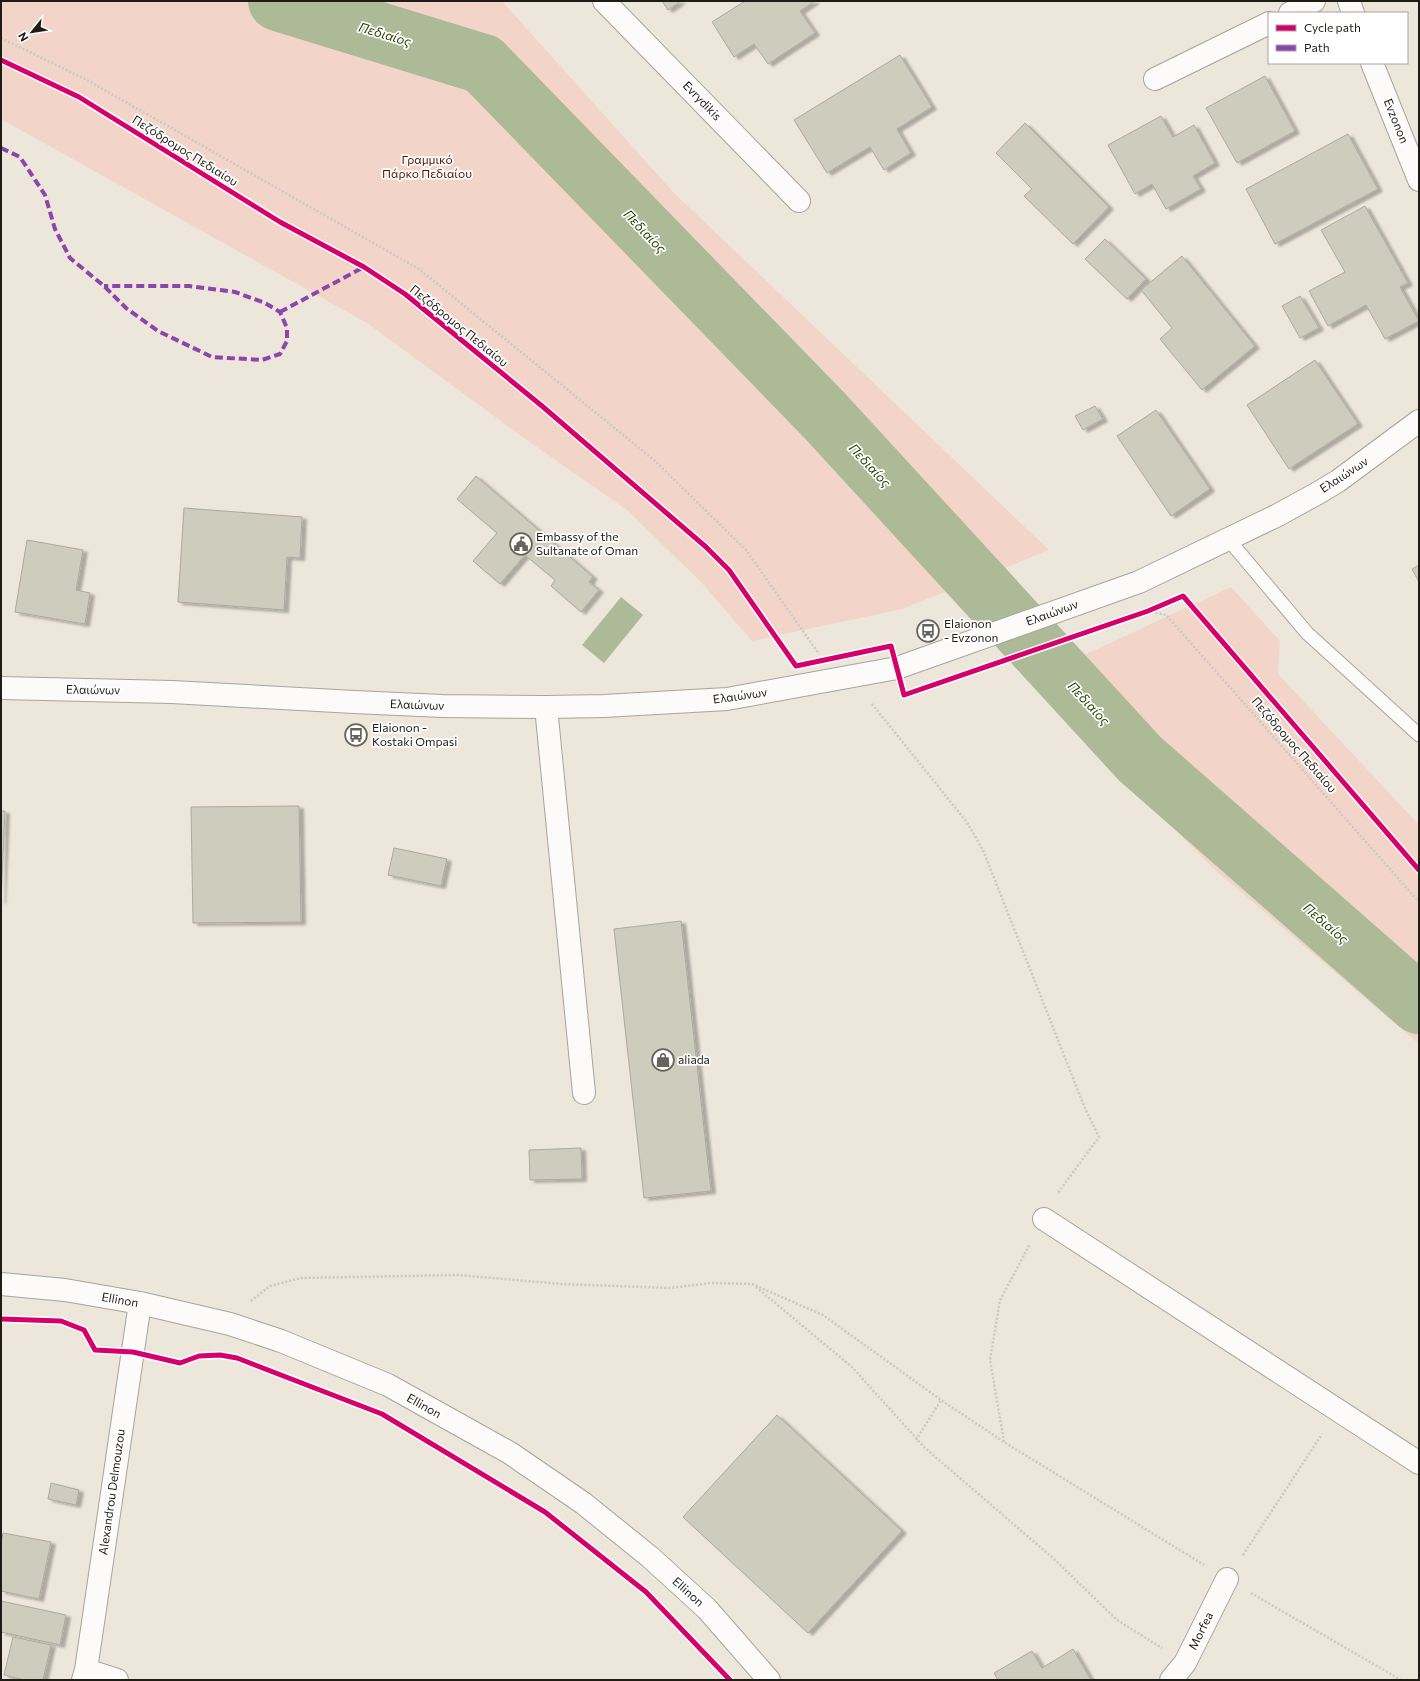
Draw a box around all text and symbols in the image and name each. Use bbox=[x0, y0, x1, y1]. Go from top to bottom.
north arrow bbox=[12, 12, 52, 52]
legend bbox=[1268, 12, 1408, 64]
water label: Πεδιαίος bbox=[357, 18, 414, 50]
text: Cycle path bbox=[1304, 20, 1361, 34]
text: N bbox=[15, 30, 31, 44]
text: Path bbox=[1304, 40, 1330, 54]
street label: Evrydikis bbox=[681, 78, 725, 123]
street label: Evzonon bbox=[1382, 96, 1412, 145]
street label: Πεζόδρομος Πεδιαίου bbox=[130, 112, 241, 189]
park label: Γραμμικό Πάρκο Πεδιαίου bbox=[382, 152, 472, 180]
water label: Πεδιαίος bbox=[620, 206, 670, 256]
street label: Πεζόδρομος Πεδιαίου bbox=[408, 281, 512, 369]
water label: Πεδιαίος bbox=[846, 440, 895, 491]
street label: Ελαιώνων bbox=[1317, 453, 1370, 495]
place label: Embassy of the Sultanate of Oman bbox=[536, 529, 638, 557]
public building icon: Embassy of the Sultanate of Oman bbox=[508, 531, 534, 557]
street label: Ελαιώνων bbox=[1024, 596, 1080, 628]
place label: Elaionon - Evzonon bbox=[944, 616, 999, 644]
bus stop icon: Elaionon - Evzonon bbox=[915, 618, 941, 644]
water label: Πεδιαίος bbox=[1065, 678, 1114, 729]
street label: Ελαιώνων bbox=[66, 682, 120, 696]
street label: Ελαιώνων bbox=[712, 684, 768, 706]
street label: Πεζόδρομος Πεδιαίου bbox=[1249, 694, 1340, 795]
street label: Ελαιώνων bbox=[390, 696, 445, 712]
place label: Elaionon - Kostaki Ompasi bbox=[372, 720, 457, 748]
bus stop icon: Elaionon - Kostaki Ompasi bbox=[343, 722, 369, 748]
water label: Πεδιαίος bbox=[1300, 899, 1352, 947]
shop icon: aliada bbox=[650, 1047, 676, 1073]
place label: aliada bbox=[678, 1052, 710, 1066]
street label: Ellinon bbox=[101, 1289, 140, 1309]
street label: Ellinon bbox=[405, 1390, 444, 1420]
street label: Alexandrou Delmouzou bbox=[95, 1428, 127, 1556]
street label: Ellinon bbox=[670, 1574, 707, 1609]
street label: Morfea bbox=[1185, 1609, 1215, 1652]

